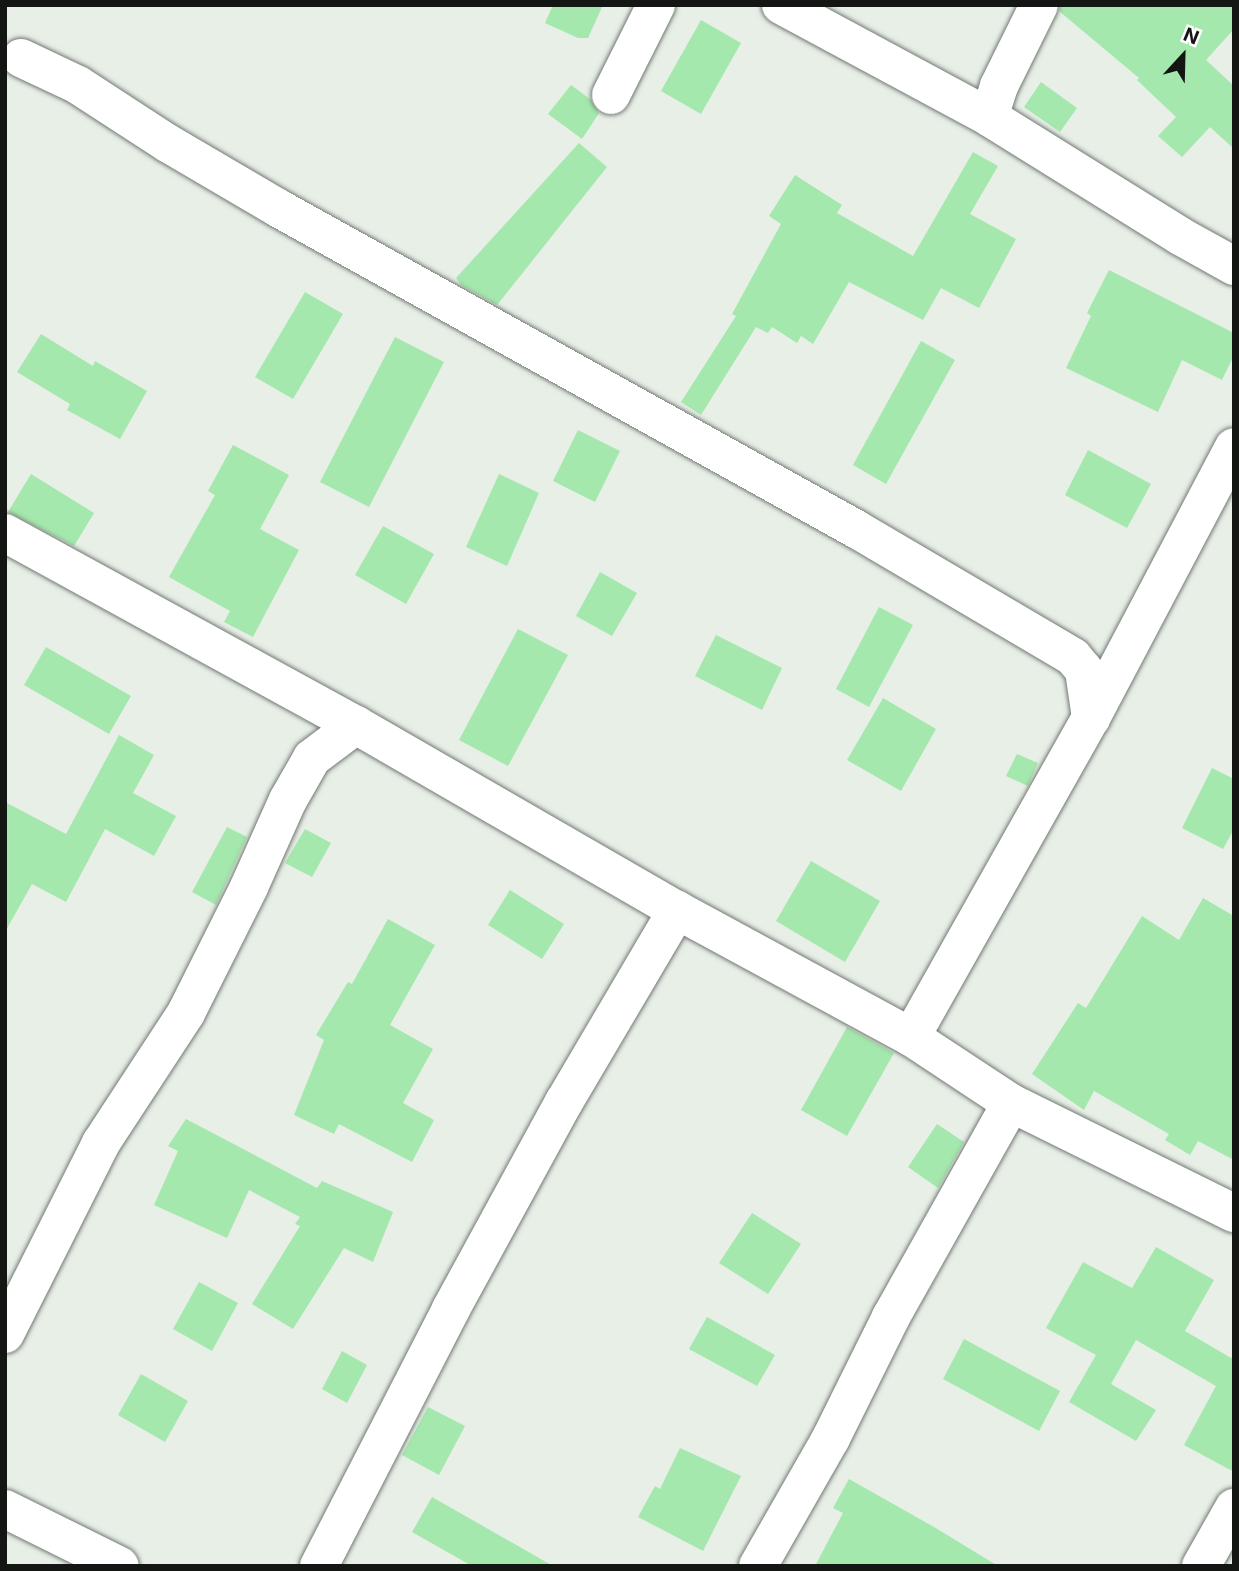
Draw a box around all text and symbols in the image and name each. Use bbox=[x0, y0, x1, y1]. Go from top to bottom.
north arrow bbox=[1148, 21, 1218, 91]
text: N bbox=[1180, 23, 1202, 49]

